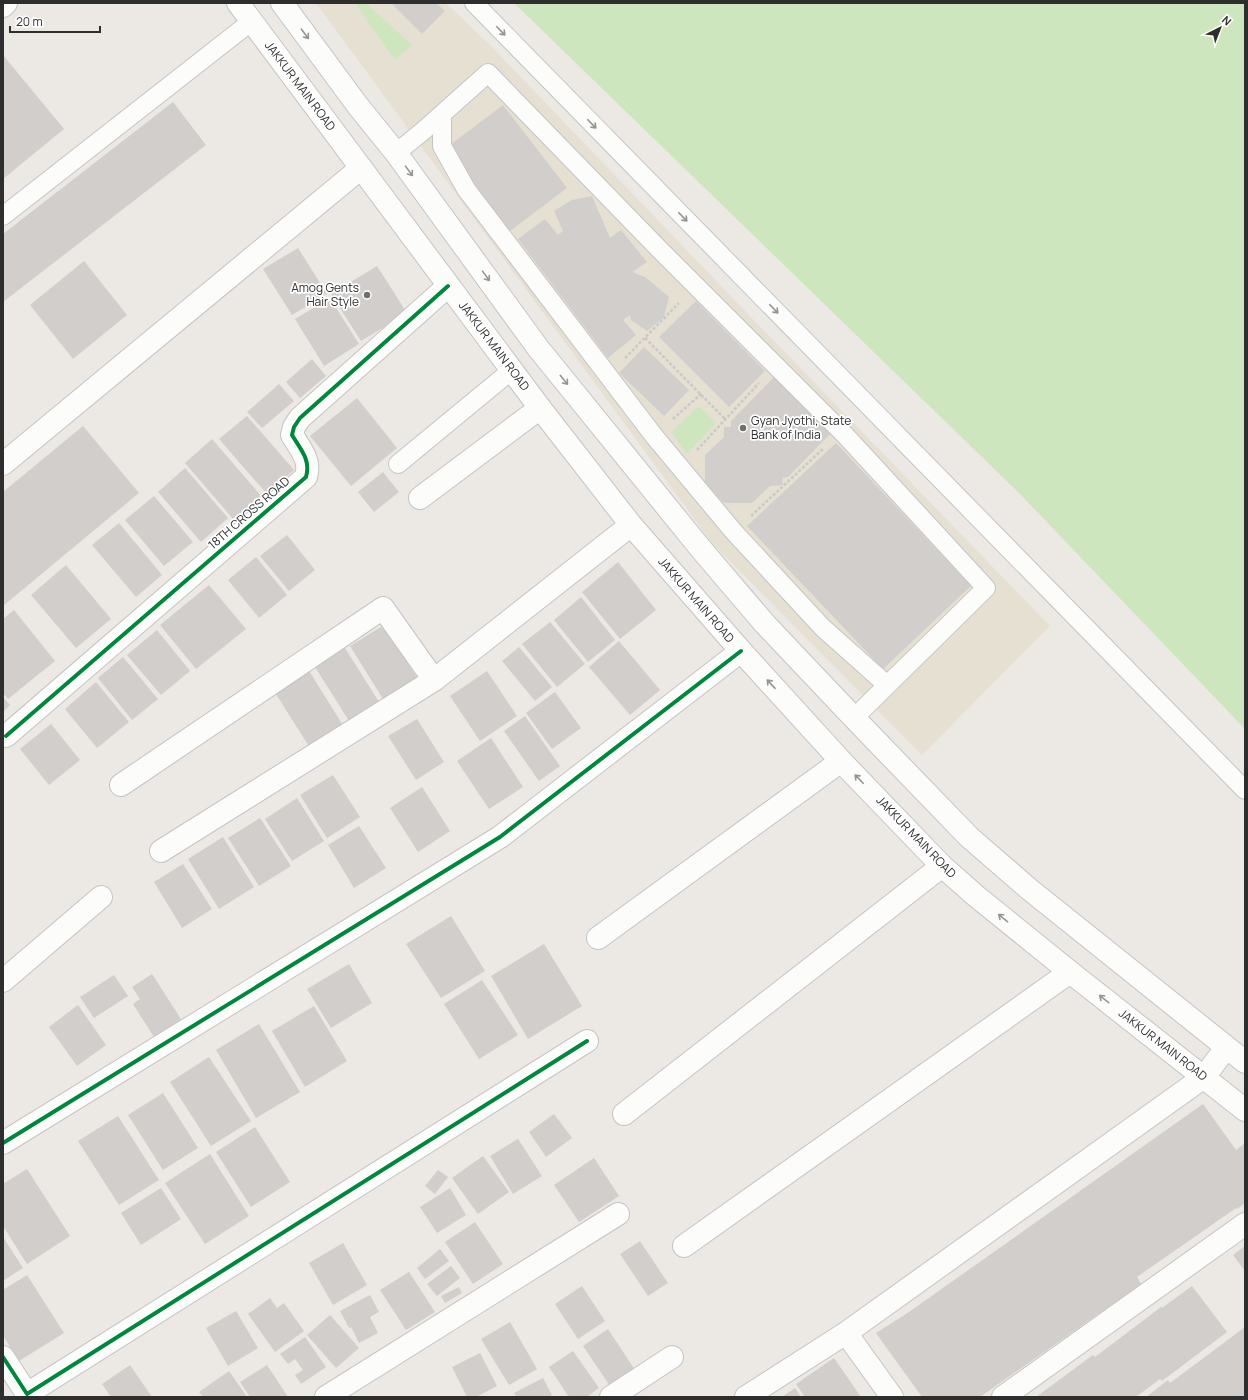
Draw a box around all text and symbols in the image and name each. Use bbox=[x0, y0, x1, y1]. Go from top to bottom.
scale bar bbox=[10, 8, 100, 34]
north arrow bbox=[1200, 8, 1240, 48]
text: N bbox=[1219, 12, 1235, 28]
text: 20 m bbox=[16, 13, 43, 30]
one-way arrow bbox=[496, 26, 506, 36]
one-way arrow bbox=[301, 29, 309, 40]
street label: JAKKUR MAIN ROAD bbox=[261, 37, 340, 134]
one-way arrow bbox=[587, 119, 597, 129]
one-way arrow bbox=[405, 166, 413, 177]
one-way arrow bbox=[678, 212, 688, 222]
one-way arrow bbox=[481, 271, 490, 282]
place label: Amog Gents Hair Style bbox=[291, 279, 359, 310]
marker: Amog Gents Hair Style bbox=[362, 290, 372, 300]
street label: JAKKUR MAIN ROAD bbox=[455, 297, 534, 394]
one-way arrow bbox=[769, 304, 779, 314]
one-way arrow bbox=[559, 375, 568, 385]
place label: Gyan Jyothi, State Bank of India bbox=[751, 412, 851, 443]
marker: Gyan Jyothi, State Bank of India bbox=[738, 423, 748, 433]
street label: 18TH CROSS ROAD bbox=[204, 472, 293, 553]
street label: JAKKUR MAIN ROAD bbox=[654, 553, 738, 646]
one-way arrow bbox=[766, 679, 775, 689]
one-way arrow bbox=[854, 774, 864, 784]
street label: JAKKUR MAIN ROAD bbox=[873, 792, 960, 882]
one-way arrow bbox=[997, 914, 1008, 922]
one-way arrow bbox=[1099, 995, 1110, 1003]
street label: JAKKUR MAIN ROAD bbox=[1115, 1005, 1211, 1085]

